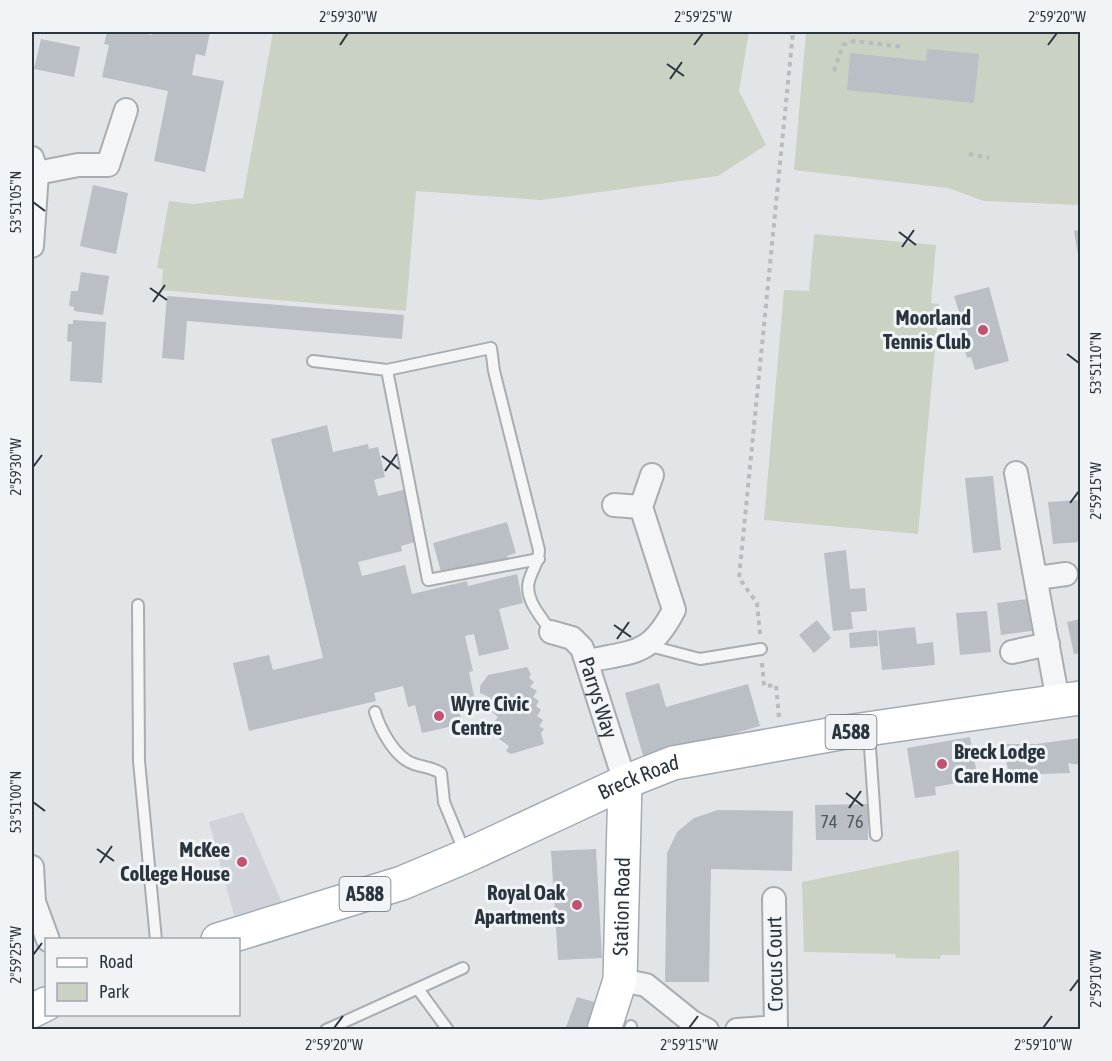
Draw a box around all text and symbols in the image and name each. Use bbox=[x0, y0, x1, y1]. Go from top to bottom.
text: 2°59'30"W bbox=[319, 8, 377, 25]
text: 2°59'25"W bbox=[674, 8, 732, 25]
text: 2°59'20"W bbox=[1028, 8, 1086, 25]
text: 53°51'05"N bbox=[7, 171, 24, 233]
place label: Moorland Tennis Club bbox=[883, 305, 971, 353]
marker: Moorland Tennis Club bbox=[976, 323, 990, 337]
text: 53°51'10"N bbox=[1087, 332, 1104, 394]
text: 2°59'30"W bbox=[7, 438, 24, 496]
text: 2°59'15"W bbox=[1087, 462, 1104, 520]
street label: Parrys Way bbox=[575, 654, 623, 741]
place label: Wyre Civic Centre bbox=[450, 691, 529, 739]
marker: Wyre Civic Centre bbox=[432, 709, 446, 723]
road number: A588 bbox=[826, 715, 876, 749]
place label: Breck Lodge Care Home bbox=[954, 739, 1046, 787]
street label: Breck Road bbox=[594, 749, 681, 804]
marker: Breck Lodge Care Home bbox=[935, 757, 949, 771]
text: 53°51'00"N bbox=[7, 771, 24, 833]
house number: 74 bbox=[821, 811, 837, 832]
house number: 76 bbox=[847, 811, 863, 832]
place label: McKee College House bbox=[120, 837, 230, 885]
marker: McKee College House bbox=[235, 855, 249, 869]
street label: Station Road bbox=[608, 857, 634, 956]
road number: A588 bbox=[340, 877, 391, 911]
place label: Royal Oak Apartments bbox=[474, 880, 566, 928]
marker: Royal Oak Apartments bbox=[570, 898, 584, 912]
street label: Crocus Court bbox=[761, 916, 787, 1012]
text: 2°59'25"W bbox=[7, 926, 24, 984]
legend bbox=[45, 938, 240, 1016]
text: 2°59'10"W bbox=[1087, 950, 1104, 1008]
text: Road bbox=[99, 951, 133, 972]
text: Park bbox=[99, 981, 129, 1002]
text: 2°59'20"W bbox=[305, 1036, 363, 1053]
text: 2°59'15"W bbox=[660, 1036, 718, 1053]
text: 2°59'10"W bbox=[1014, 1036, 1072, 1053]

